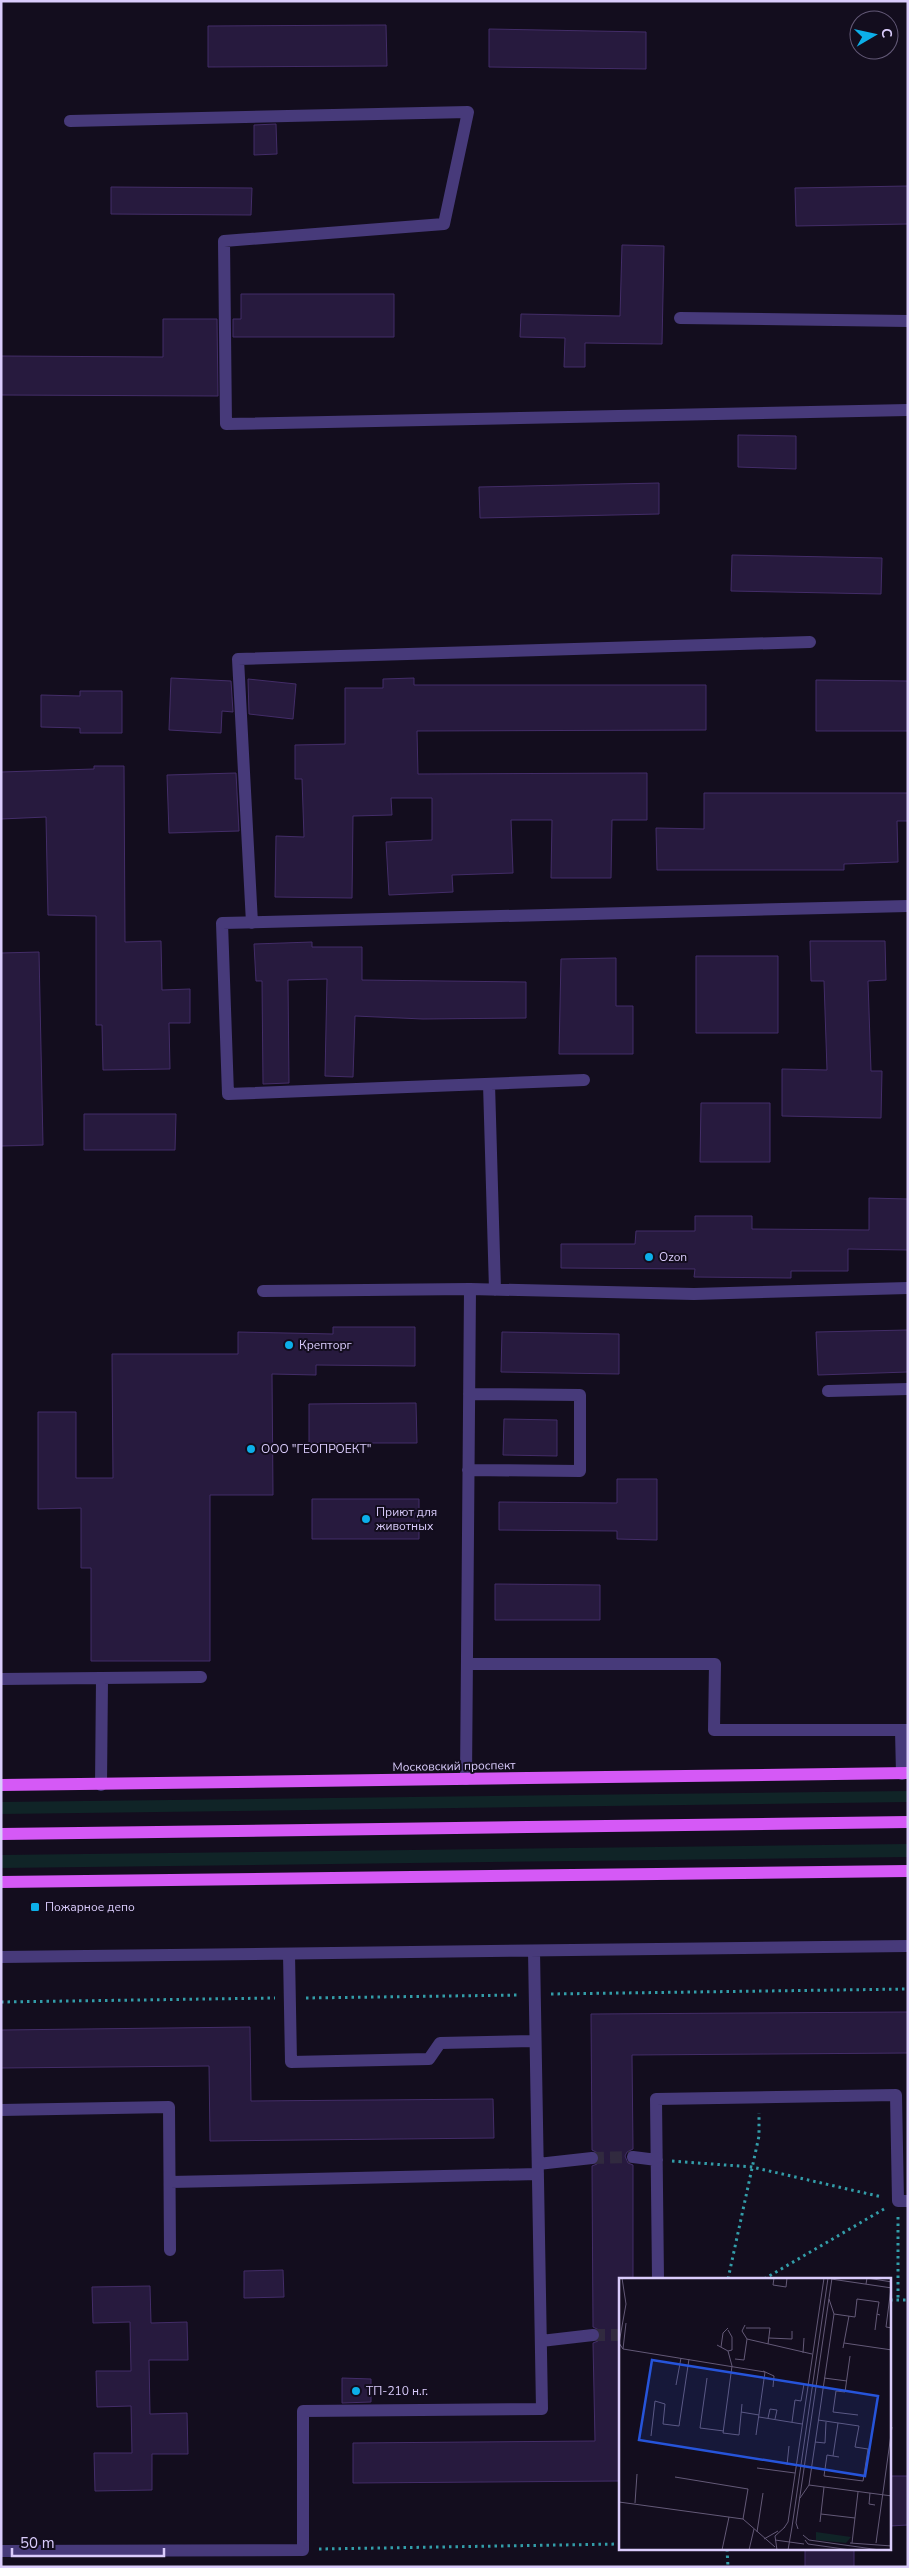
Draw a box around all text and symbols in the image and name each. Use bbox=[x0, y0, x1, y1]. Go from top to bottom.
north arrow bbox=[849, 10, 899, 60]
text: С bbox=[876, 27, 897, 40]
place label: Ozon bbox=[659, 1249, 687, 1265]
marker: Ozon bbox=[643, 1251, 655, 1263]
place label: Крепторг bbox=[299, 1337, 353, 1353]
marker: Крепторг bbox=[283, 1339, 295, 1351]
place label: ООО "ГЕОПРОЕКТ" bbox=[261, 1441, 371, 1457]
marker: ООО "ГЕОПРОЕКТ" bbox=[245, 1443, 257, 1455]
place label: Приют для животных bbox=[376, 1504, 437, 1534]
marker: Приют для животных bbox=[360, 1513, 372, 1525]
street label: Московский проспект bbox=[392, 1757, 516, 1775]
place label: Пожарное депо bbox=[45, 1899, 135, 1915]
marker: Пожарное депо bbox=[29, 1901, 41, 1913]
inset map bbox=[619, 2278, 892, 2550]
place label: ТП-210 н.г. bbox=[366, 2383, 428, 2399]
marker: ТП-210 н.г. bbox=[350, 2385, 362, 2397]
scale bar bbox=[12, 2526, 165, 2558]
text: 50 m bbox=[20, 2533, 55, 2553]

